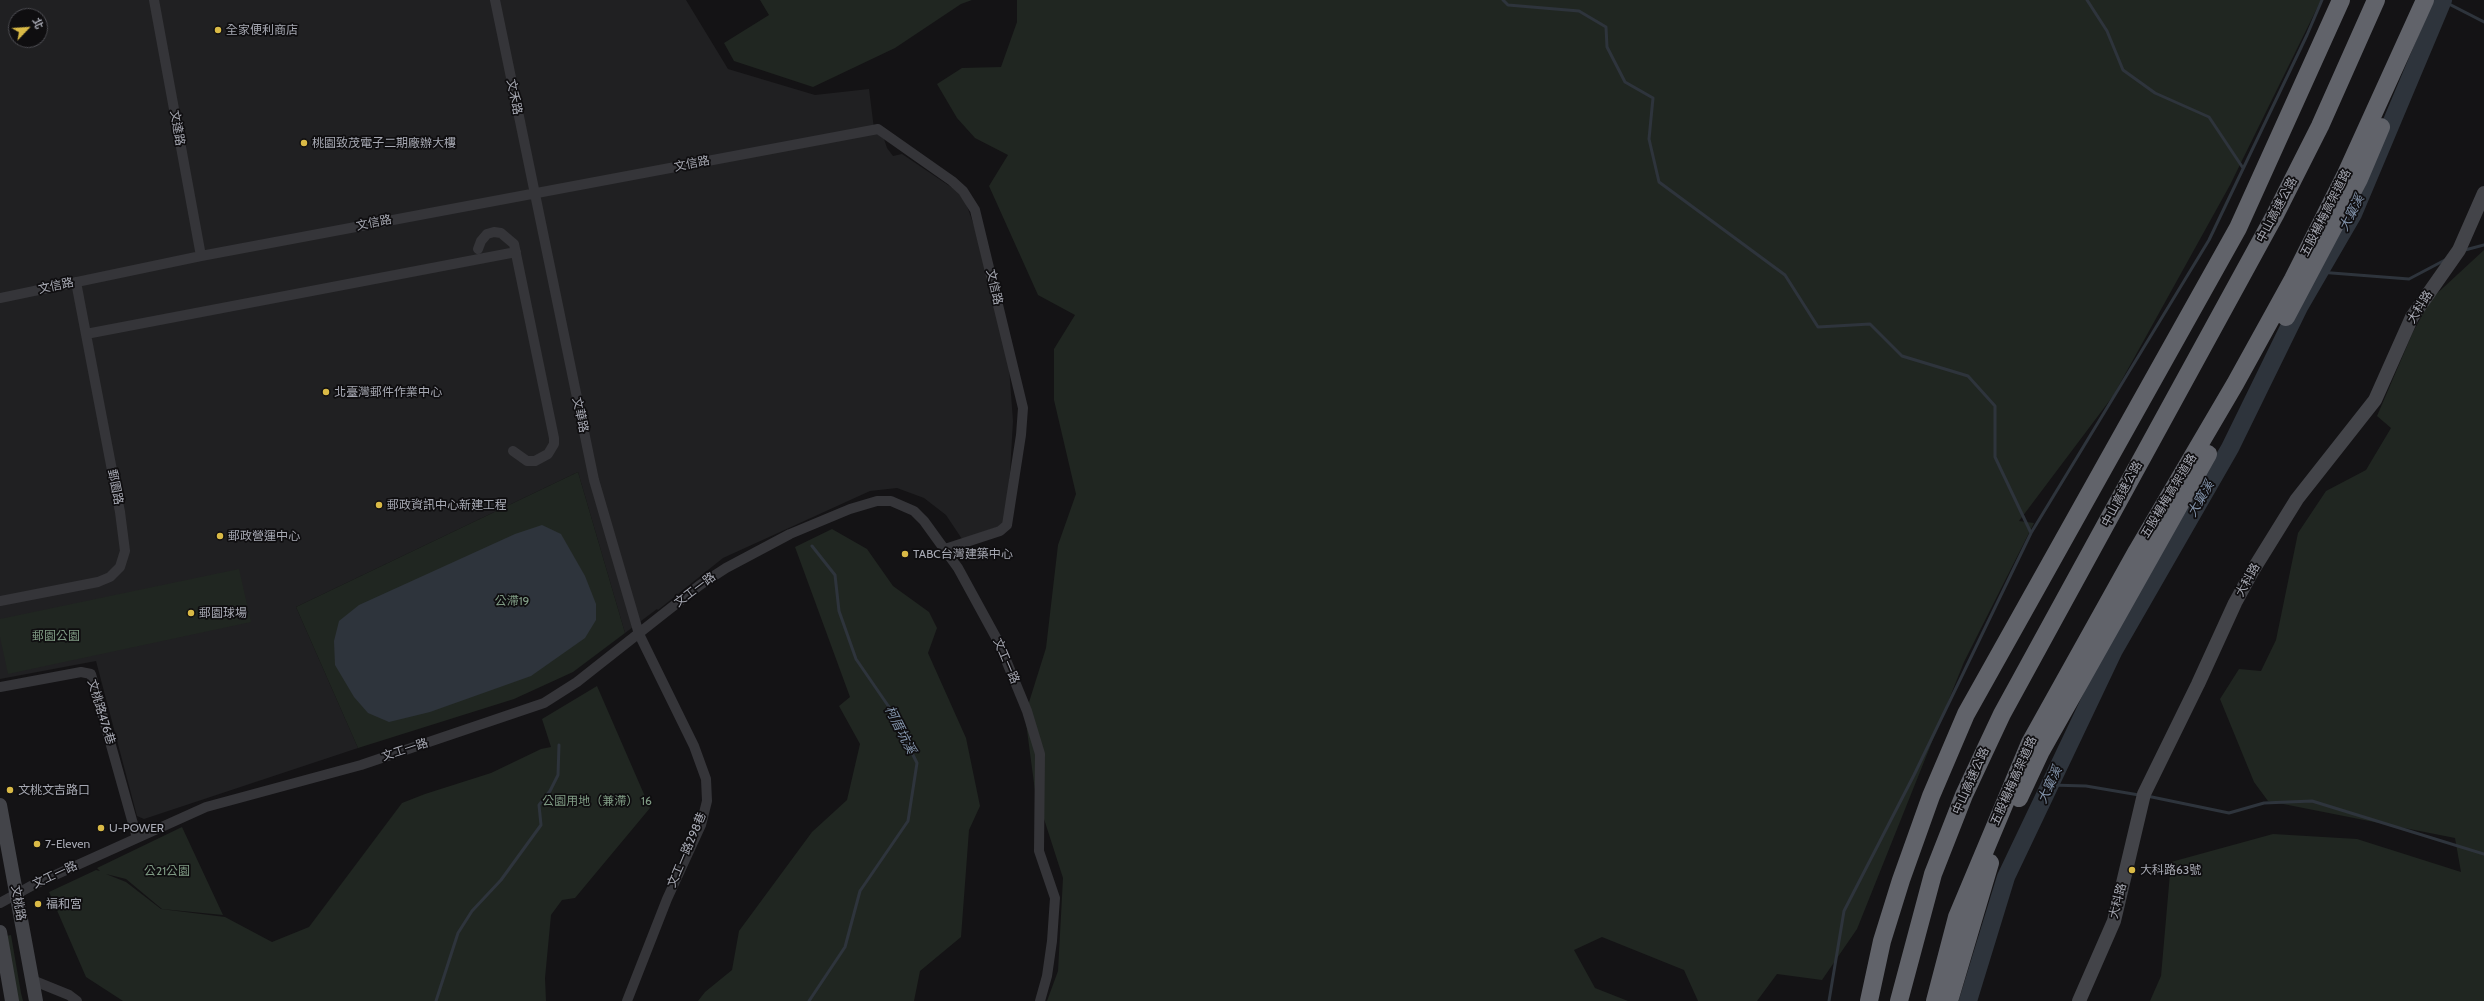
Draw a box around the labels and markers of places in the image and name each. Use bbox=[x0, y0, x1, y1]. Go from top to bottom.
place label: 全家便利商店 bbox=[226, 23, 298, 37]
marker: 全家便利商店 bbox=[213, 25, 223, 35]
place label: 桃園致茂電子二期廠辦大樓 bbox=[312, 136, 456, 150]
marker: 桃園致茂電子二期廠辦大樓 bbox=[299, 138, 309, 148]
place label: 北臺灣郵件作業中心 bbox=[334, 385, 442, 399]
marker: 北臺灣郵件作業中心 bbox=[321, 387, 331, 397]
place label: 郵政資訊中心新建工程 bbox=[387, 498, 507, 512]
marker: 郵政資訊中心新建工程 bbox=[374, 500, 384, 510]
place label: 郵政營運中心 bbox=[228, 529, 300, 543]
marker: 郵政營運中心 bbox=[215, 531, 225, 541]
place label: TABC台灣建築中心 bbox=[913, 547, 1013, 561]
marker: TABC台灣建築中心 bbox=[900, 549, 910, 559]
place label: 郵園球場 bbox=[199, 606, 247, 620]
marker: 郵園球場 bbox=[186, 608, 196, 618]
place label: 文桃文吉路口 bbox=[18, 783, 90, 797]
marker: 文桃文吉路口 bbox=[5, 785, 15, 795]
place label: U-POWER bbox=[109, 821, 164, 835]
marker: U-POWER bbox=[96, 823, 106, 833]
place label: 7-Eleven bbox=[45, 837, 90, 851]
marker: 7-Eleven bbox=[32, 839, 42, 849]
place label: 大科路63號 bbox=[2140, 863, 2201, 877]
marker: 大科路63號 bbox=[2127, 865, 2137, 875]
place label: 福和宮 bbox=[46, 897, 82, 911]
marker: 福和宮 bbox=[33, 899, 43, 909]

